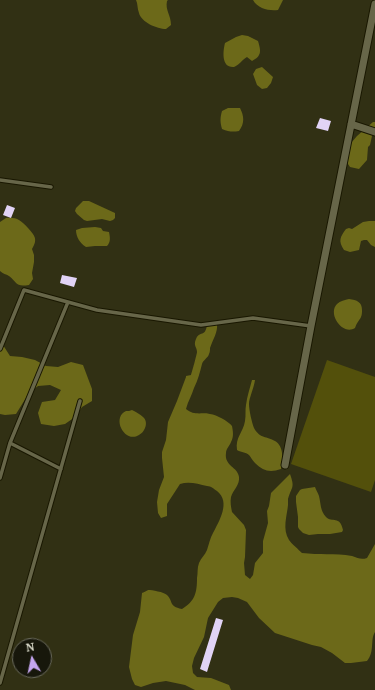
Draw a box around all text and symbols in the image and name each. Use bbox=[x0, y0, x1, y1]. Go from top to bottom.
north arrow bbox=[12, 638, 52, 678]
text: N bbox=[25, 640, 35, 655]

